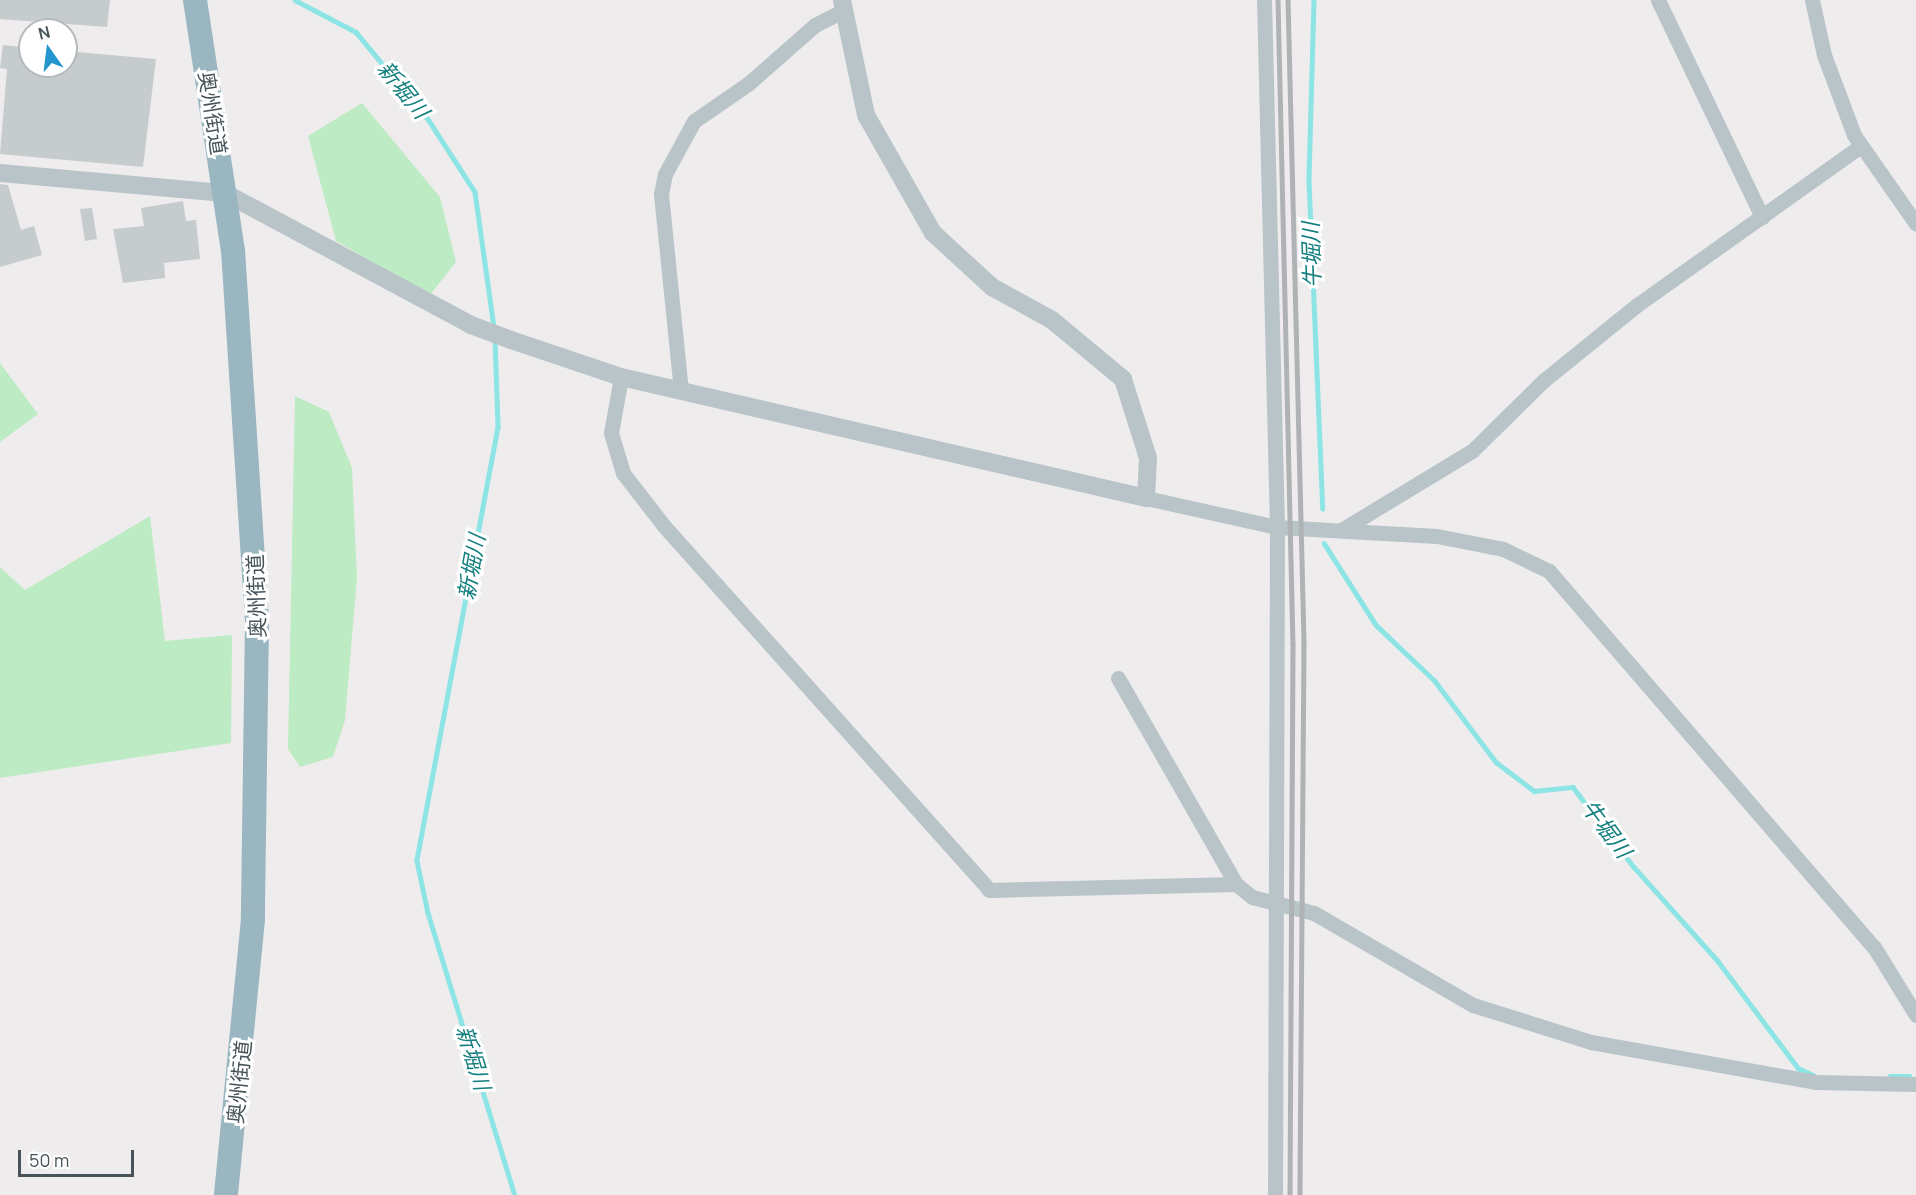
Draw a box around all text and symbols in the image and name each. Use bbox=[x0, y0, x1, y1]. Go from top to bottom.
north arrow bbox=[18, 18, 78, 78]
text: N bbox=[36, 20, 52, 45]
water label: 新堀川 bbox=[372, 56, 434, 124]
street label: 奥州街道 bbox=[194, 70, 232, 156]
water label: 牛堀川 bbox=[1298, 222, 1326, 288]
water label: 新堀川 bbox=[453, 532, 491, 602]
street label: 奥州街道 bbox=[242, 554, 270, 638]
water label: 牛堀川 bbox=[1576, 795, 1636, 863]
water label: 新堀川 bbox=[451, 1023, 495, 1093]
street label: 奥州街道 bbox=[222, 1039, 256, 1125]
scale bar bbox=[21, 1138, 136, 1176]
text: 50 m bbox=[29, 1148, 69, 1172]

